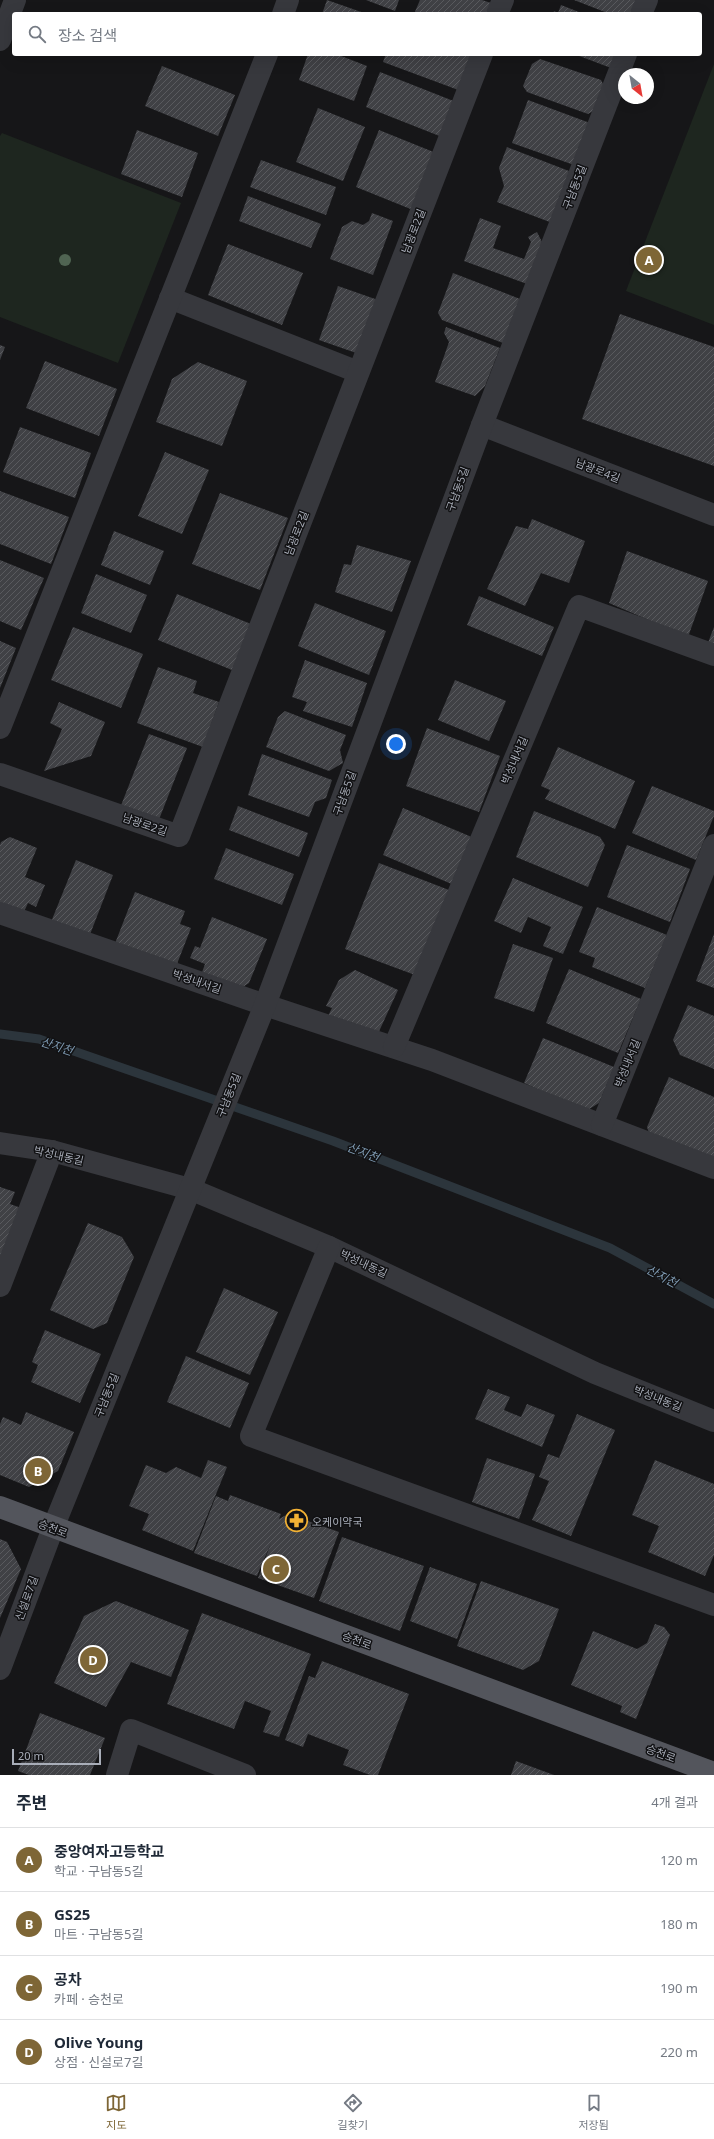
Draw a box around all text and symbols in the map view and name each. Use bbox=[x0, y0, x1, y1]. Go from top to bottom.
search box bbox=[12, 12, 702, 56]
icon: search bbox=[26, 23, 48, 45]
text: 장소 검색 bbox=[58, 25, 117, 45]
north arrow bbox=[618, 68, 654, 104]
street label: 구남동5길 bbox=[559, 162, 589, 212]
street label: 남광로2길 bbox=[398, 206, 428, 256]
pin: A bbox=[636, 245, 662, 275]
street label: 남광로4길 bbox=[573, 455, 623, 485]
street label: 구남동5길 bbox=[442, 464, 472, 514]
street label: 남광로2길 bbox=[281, 508, 311, 558]
your location bbox=[386, 734, 406, 754]
street label: 박성내서길 bbox=[497, 734, 531, 786]
street label: 구남동5길 bbox=[329, 768, 359, 818]
street label: 남광로2길 bbox=[120, 809, 170, 839]
street label: 박성내서길 bbox=[171, 966, 223, 996]
water label: 산지천 bbox=[39, 1033, 77, 1060]
street label: 박성내서길 bbox=[611, 1037, 643, 1089]
street label: 구남동5길 bbox=[212, 1071, 244, 1119]
water label: 산지천 bbox=[344, 1138, 383, 1167]
street label: 박성내동길 bbox=[33, 1142, 85, 1168]
street label: 박성내동길 bbox=[338, 1246, 390, 1280]
water label: 산지천 bbox=[643, 1261, 682, 1292]
street label: 구남동5길 bbox=[90, 1371, 122, 1419]
street label: 박성내동길 bbox=[632, 1382, 684, 1414]
pin: B bbox=[25, 1456, 51, 1486]
pharmacy icon: 오케이약국 bbox=[283, 1508, 309, 1534]
place label: 오케이약국 bbox=[312, 1514, 363, 1529]
street label: 승천로 bbox=[36, 1516, 70, 1540]
pin: C bbox=[263, 1554, 289, 1584]
street label: 신설로7길 bbox=[11, 1573, 41, 1623]
street label: 승천로 bbox=[340, 1628, 374, 1652]
pin: D bbox=[80, 1645, 106, 1675]
street label: 승천로 bbox=[644, 1741, 678, 1765]
scale bar bbox=[12, 1747, 101, 1766]
text: 20 m bbox=[18, 1748, 44, 1763]
text: 주변 bbox=[16, 1791, 47, 1814]
text: 4개 결과 bbox=[651, 1793, 698, 1811]
text: 중앙여자고등학교 bbox=[54, 1841, 164, 1861]
text: A bbox=[25, 1851, 34, 1869]
text: 120 m bbox=[660, 1851, 698, 1869]
text: 학교 · 구남동5길 bbox=[54, 1862, 143, 1880]
text: GS25 bbox=[54, 1904, 90, 1924]
text: B bbox=[25, 1915, 33, 1933]
text: 180 m bbox=[660, 1915, 698, 1933]
text: 마트 · 구남동5길 bbox=[54, 1925, 143, 1943]
text: 공차 bbox=[54, 1969, 82, 1989]
text: C bbox=[25, 1979, 33, 1997]
text: 190 m bbox=[660, 1979, 698, 1997]
text: 카페 · 승천로 bbox=[54, 1990, 124, 2008]
text: Olive Young bbox=[54, 2032, 143, 2052]
text: D bbox=[24, 2043, 34, 2061]
text: 220 m bbox=[660, 2043, 698, 2061]
text: 상점 · 신설로7길 bbox=[54, 2053, 143, 2071]
tab: 지도 bbox=[105, 2092, 127, 2132]
tab: 길찾기 bbox=[338, 2092, 368, 2132]
tab: 저장됨 bbox=[578, 2092, 609, 2132]

